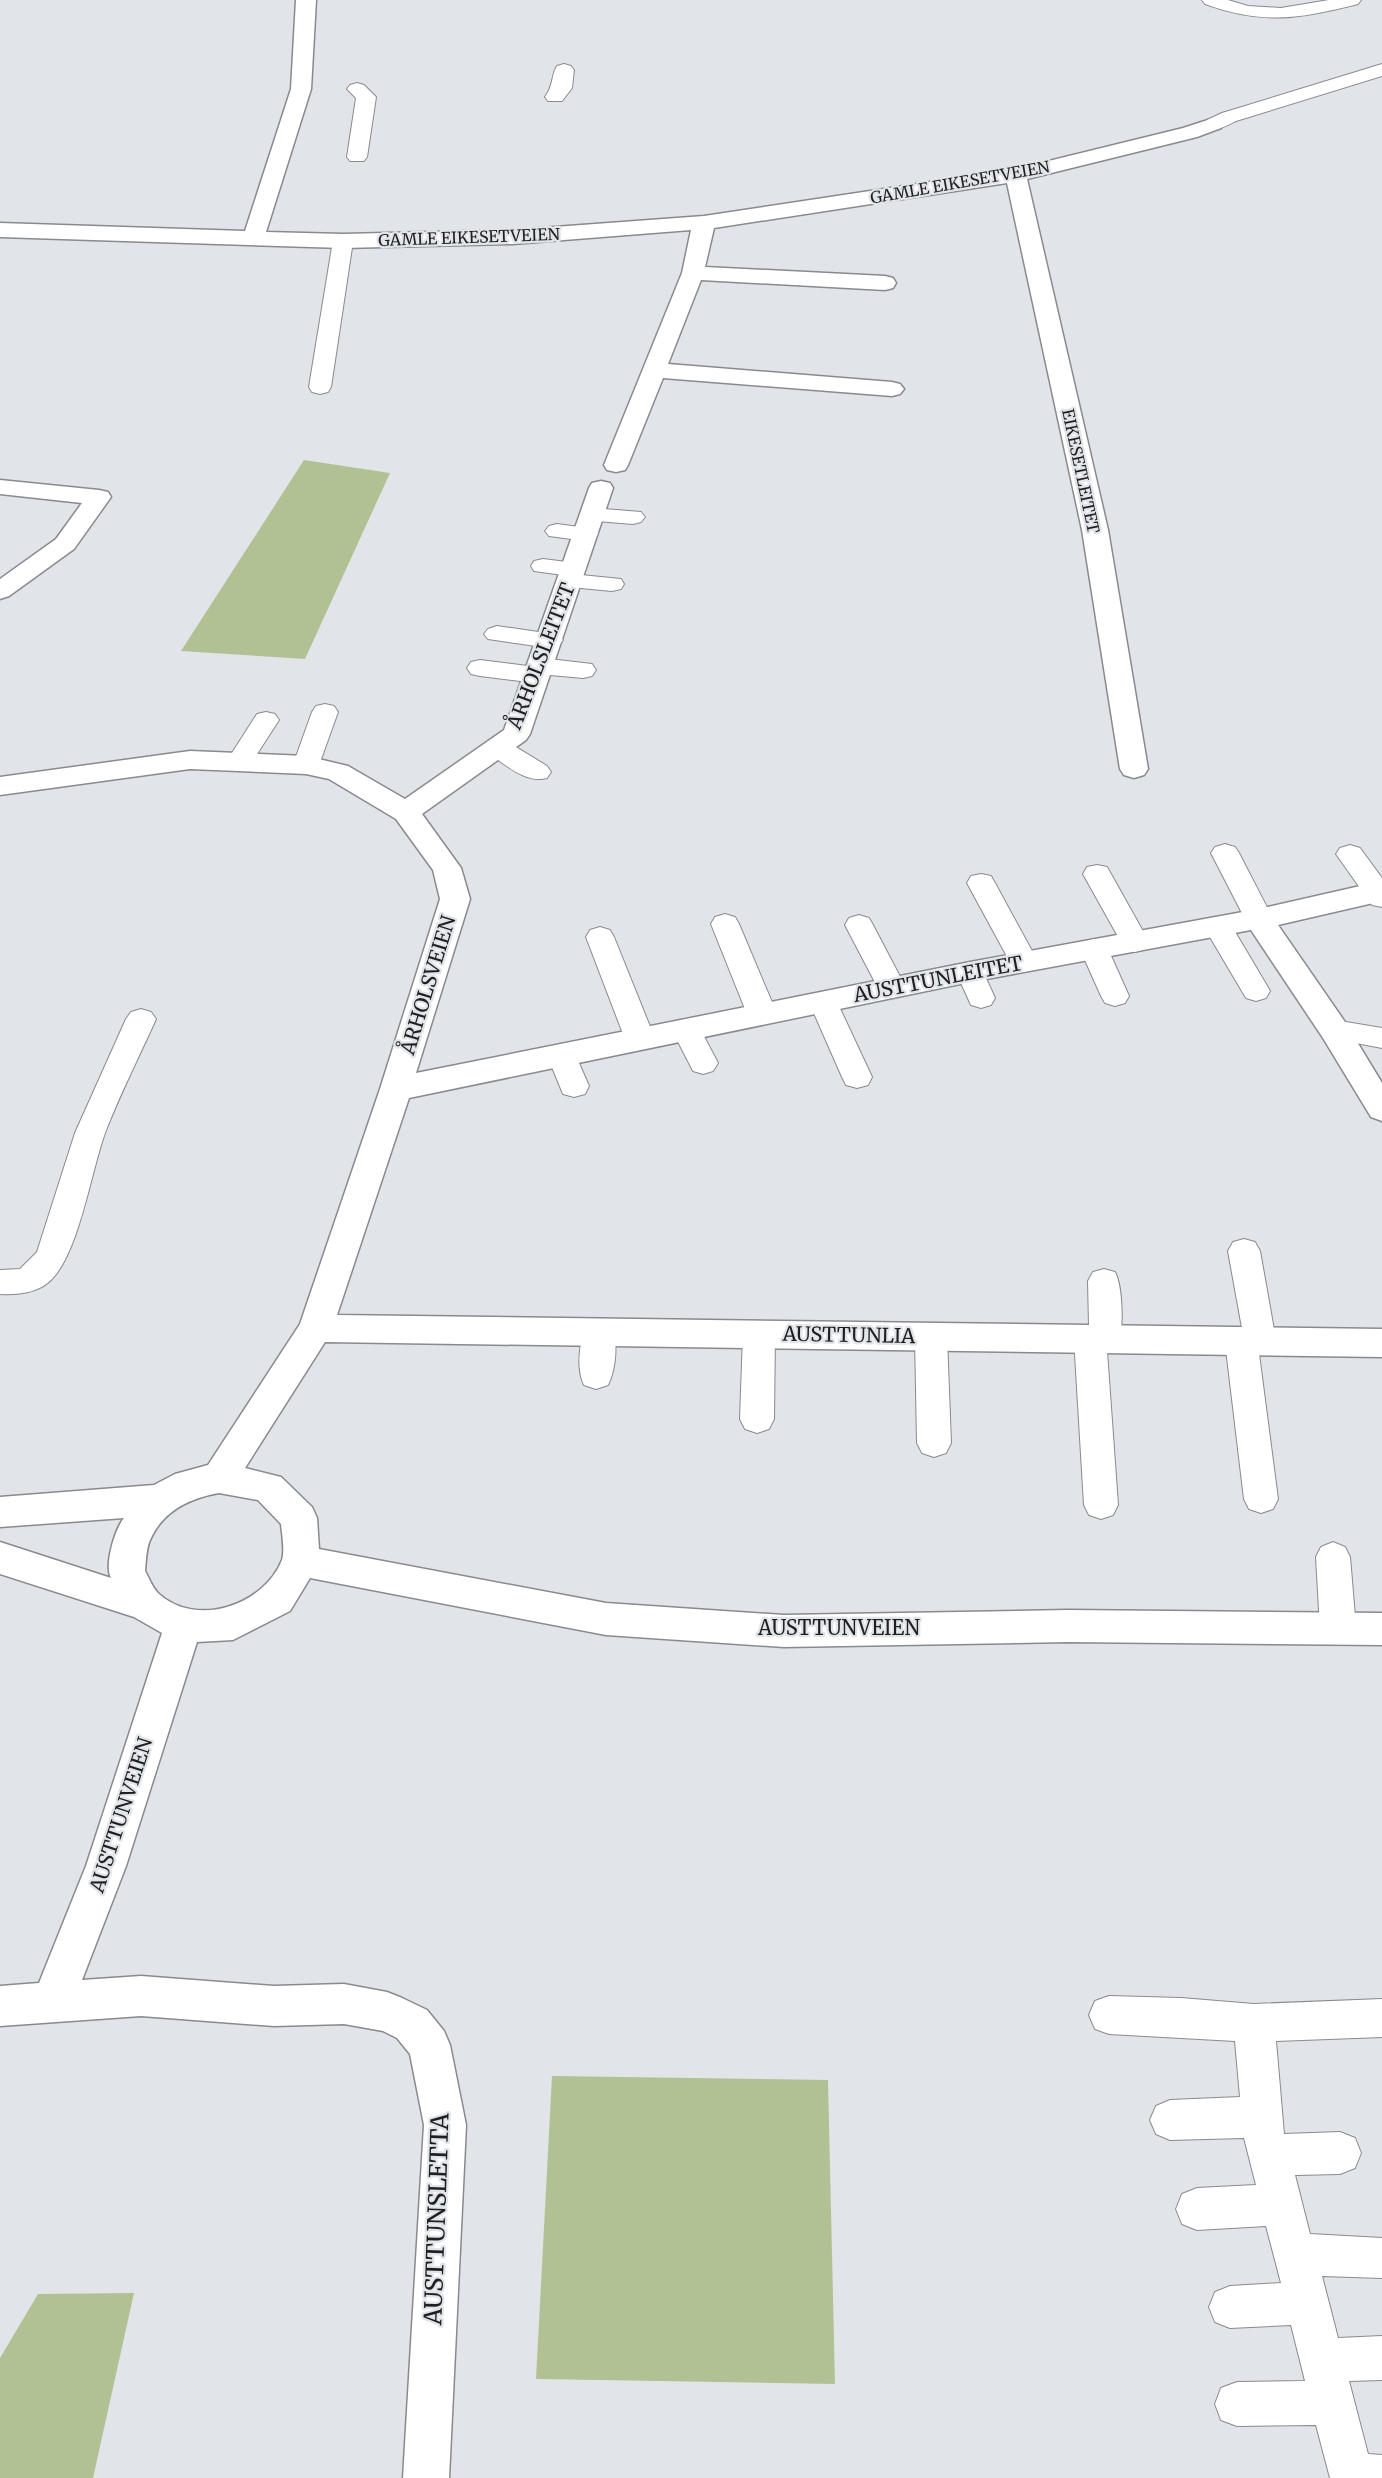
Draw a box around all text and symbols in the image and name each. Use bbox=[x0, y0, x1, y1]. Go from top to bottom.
street label: GAMLE EIKESETVEIEN bbox=[869, 156, 1052, 208]
street label: GAMLE EIKESETVEIEN bbox=[378, 224, 561, 250]
street label: EIKESETLEITET bbox=[1058, 407, 1104, 535]
street label: ÅRHOLSLEITET bbox=[499, 578, 580, 733]
street label: ÅRHOLSVEIEN bbox=[392, 911, 461, 1058]
street label: AUSTTUNLEITET bbox=[850, 950, 1025, 1007]
street label: AUSTTUNLIA bbox=[781, 1321, 916, 1348]
street label: AUSTTUNVEIEN bbox=[757, 1615, 920, 1640]
street label: AUSTTUNVEIEN bbox=[83, 1734, 158, 1897]
street label: AUSTTUNSLETTA bbox=[417, 2111, 456, 2327]

